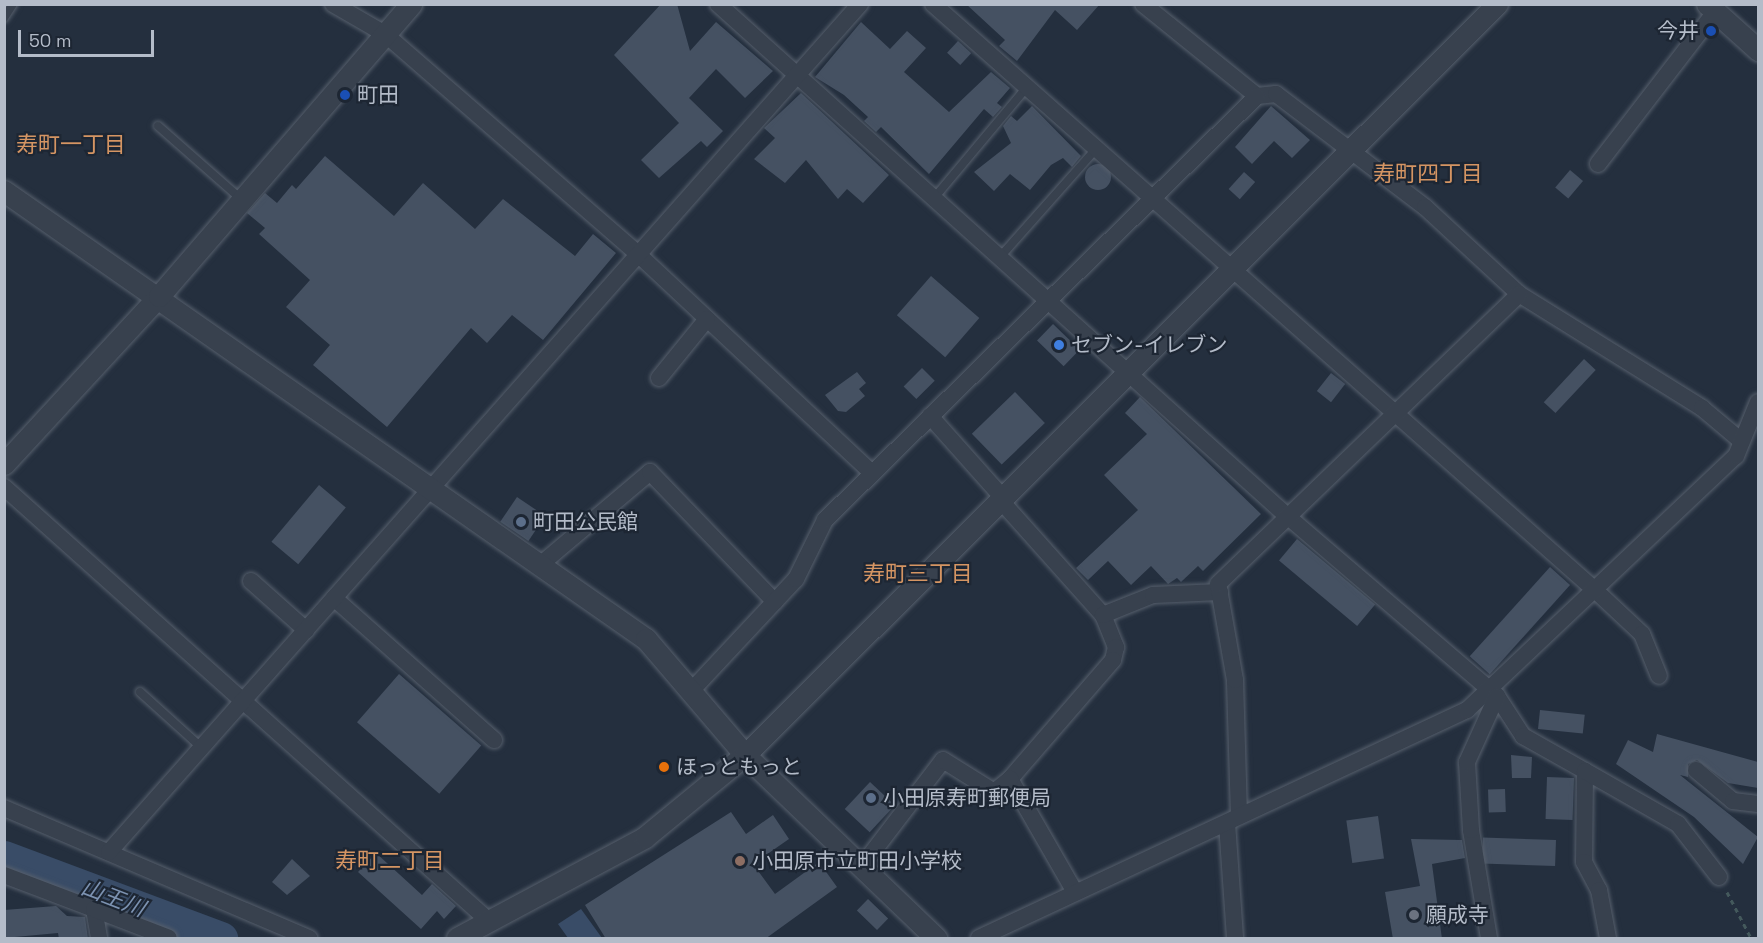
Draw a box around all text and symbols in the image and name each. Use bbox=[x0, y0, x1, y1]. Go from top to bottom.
scale bar bbox=[21, 18, 158, 56]
place label: 今井 bbox=[1657, 18, 1699, 44]
marker: 今井 bbox=[1704, 24, 1718, 38]
text: 50 m bbox=[29, 29, 71, 52]
place label: 町田 bbox=[357, 82, 399, 108]
marker: 町田 bbox=[338, 88, 352, 102]
district label: 寿町一丁目 bbox=[16, 132, 126, 158]
district label: 寿町四丁目 bbox=[1373, 161, 1483, 187]
place label: セブン-イレブン bbox=[1071, 332, 1228, 358]
marker: セブン-イレブン bbox=[1052, 338, 1066, 352]
place label: 町田公民館 bbox=[533, 509, 638, 535]
marker: 町田公民館 bbox=[514, 515, 528, 529]
district label: 寿町三丁目 bbox=[863, 561, 973, 587]
place label: ほっともっと bbox=[676, 754, 802, 780]
marker: ほっともっと bbox=[657, 760, 671, 774]
place label: 小田原寿町郵便局 bbox=[883, 785, 1051, 811]
marker: 小田原寿町郵便局 bbox=[864, 791, 878, 805]
district label: 寿町二丁目 bbox=[335, 848, 445, 874]
place label: 小田原市立町田小学校 bbox=[752, 848, 962, 874]
marker: 小田原市立町田小学校 bbox=[733, 854, 747, 868]
water label: 山王川 bbox=[77, 874, 149, 922]
place label: 願成寺 bbox=[1426, 902, 1489, 928]
marker: 願成寺 bbox=[1407, 908, 1421, 922]

